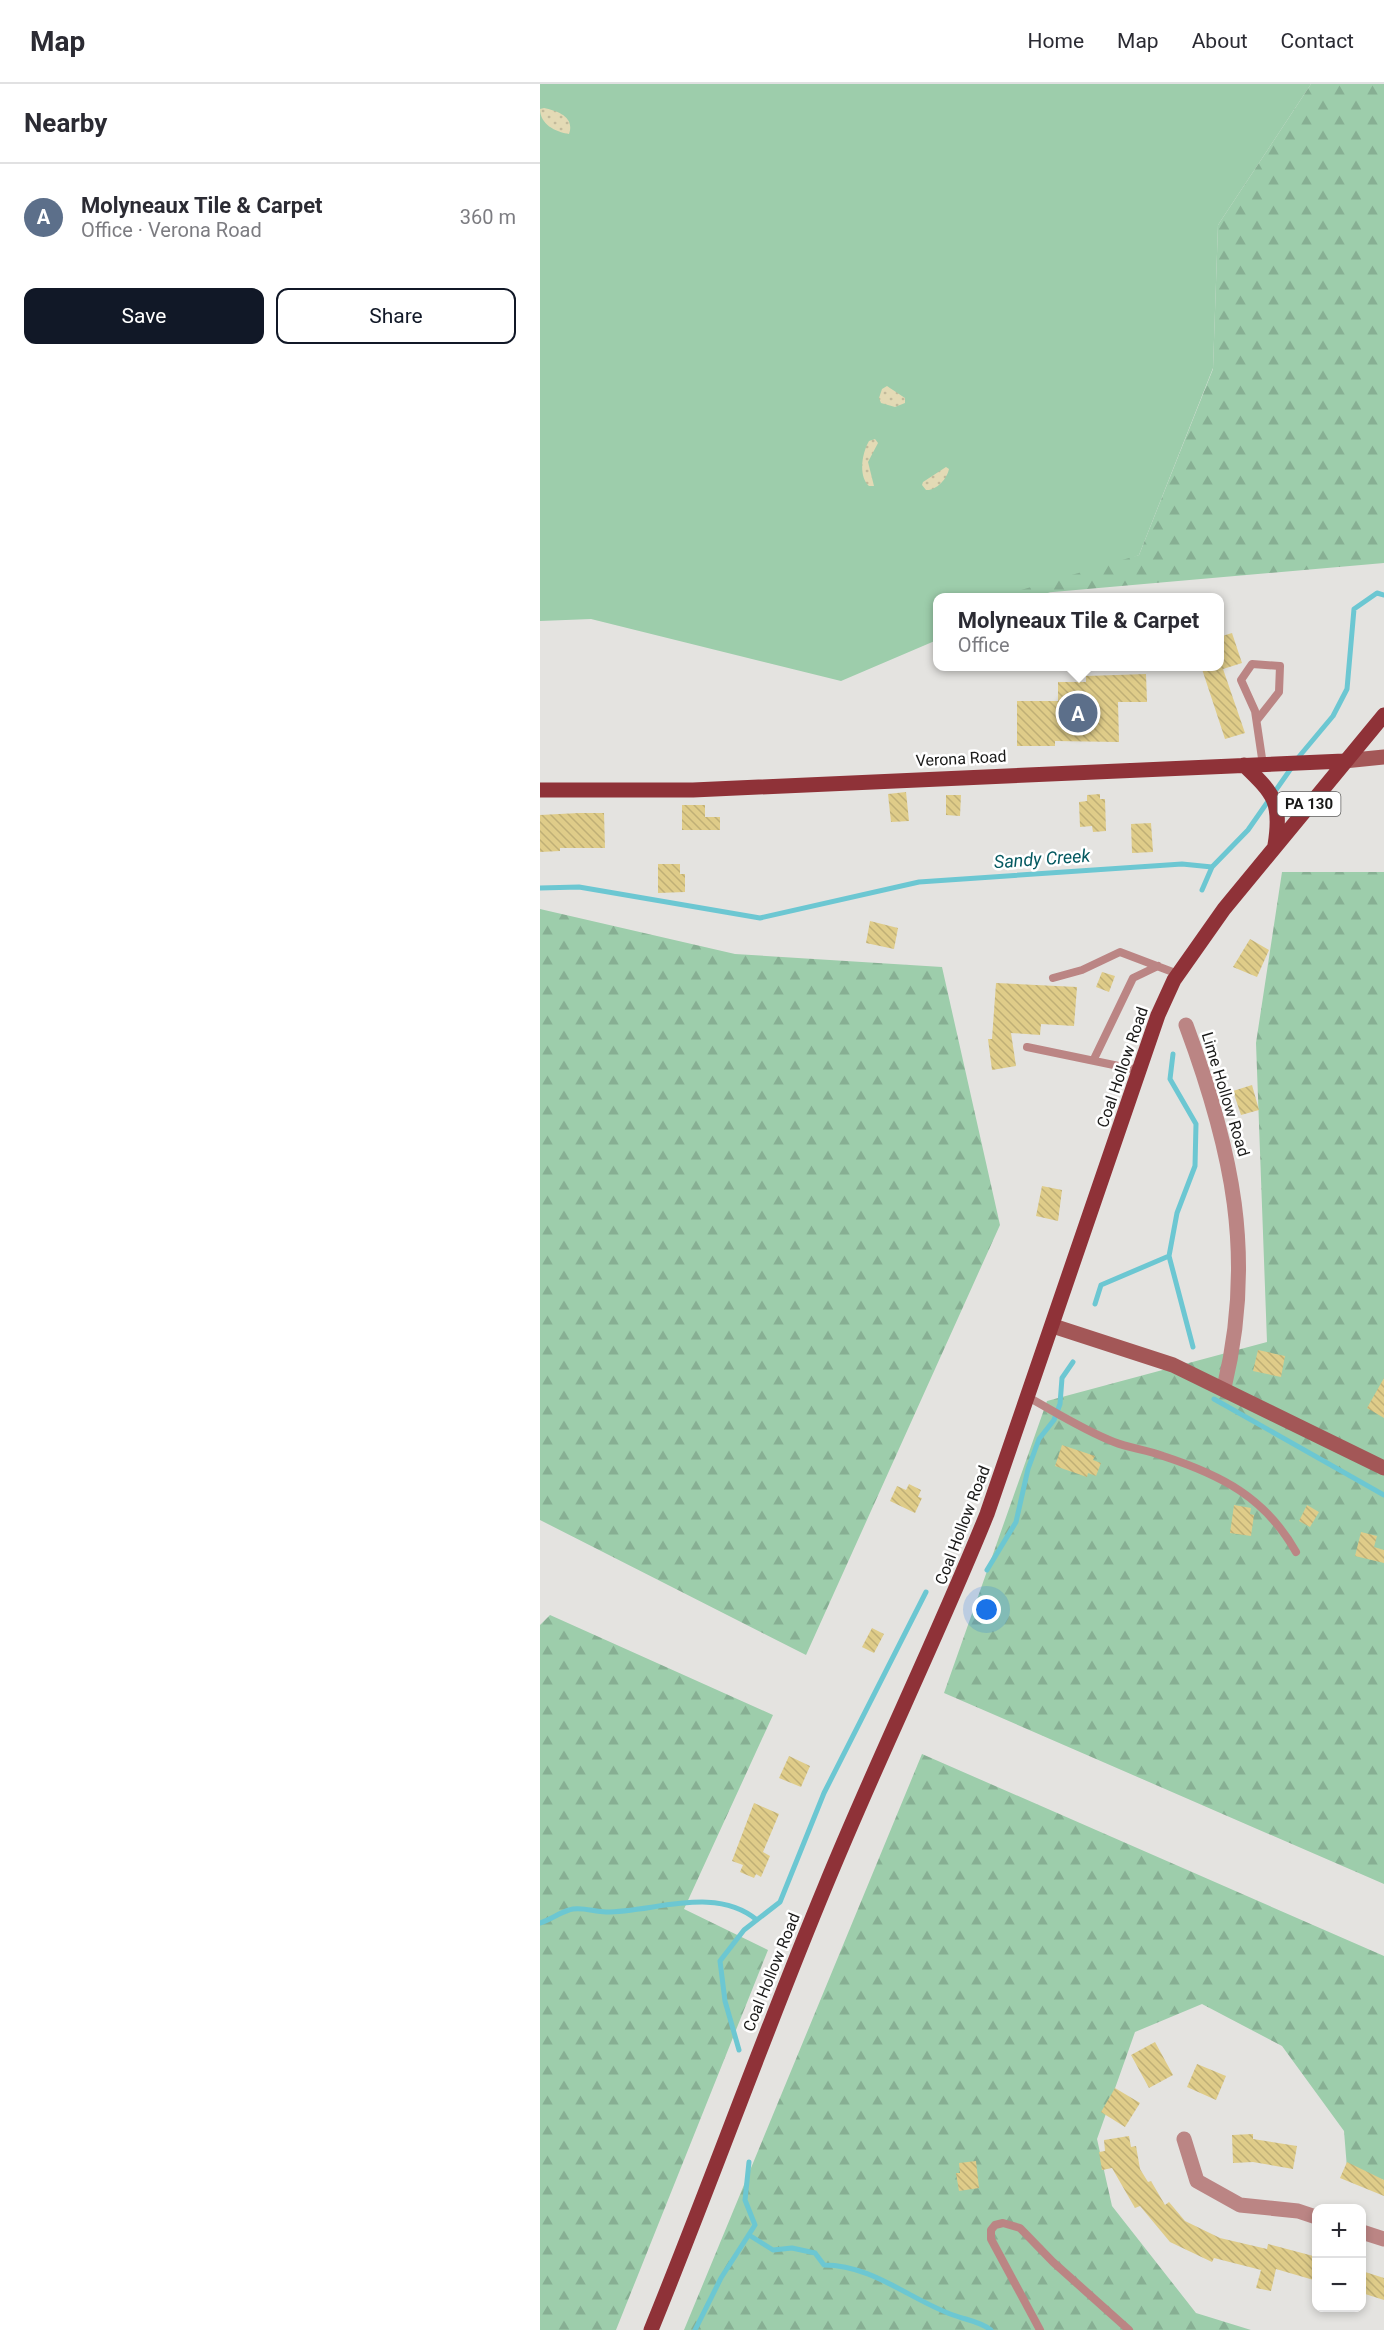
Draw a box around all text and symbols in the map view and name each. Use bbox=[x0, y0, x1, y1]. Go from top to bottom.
text: Map bbox=[30, 25, 85, 58]
text: Home bbox=[1028, 29, 1084, 53]
text: Map bbox=[1117, 29, 1159, 53]
text: About bbox=[1192, 29, 1248, 53]
text: Contact bbox=[1281, 29, 1354, 53]
text: Nearby bbox=[24, 108, 107, 138]
text: Molyneaux Tile & Carpet bbox=[81, 193, 322, 218]
text: A bbox=[37, 205, 50, 229]
text: 360 m bbox=[460, 205, 516, 229]
text: Office · Verona Road bbox=[81, 218, 262, 242]
button: Save bbox=[24, 288, 264, 344]
button: Share bbox=[276, 288, 516, 344]
popup bbox=[933, 593, 1224, 671]
text: Molyneaux Tile & Carpet bbox=[958, 608, 1199, 633]
text: Office bbox=[958, 633, 1010, 657]
pin: A bbox=[1058, 690, 1098, 736]
street label: Verona Road bbox=[915, 747, 1007, 770]
road number: PA 130 bbox=[1278, 792, 1340, 816]
water label: Sandy Creek bbox=[993, 845, 1092, 872]
street label: Coal Hollow Road bbox=[1093, 1004, 1152, 1130]
street label: Lime Hollow Road bbox=[1198, 1030, 1253, 1159]
street label: Coal Hollow Road bbox=[931, 1463, 994, 1588]
your location bbox=[972, 1595, 1001, 1624]
street label: Coal Hollow Road bbox=[739, 1910, 804, 2034]
map controls bbox=[1312, 2204, 1366, 2312]
button: + bbox=[1312, 2204, 1366, 2258]
button: − bbox=[1312, 2258, 1366, 2312]

